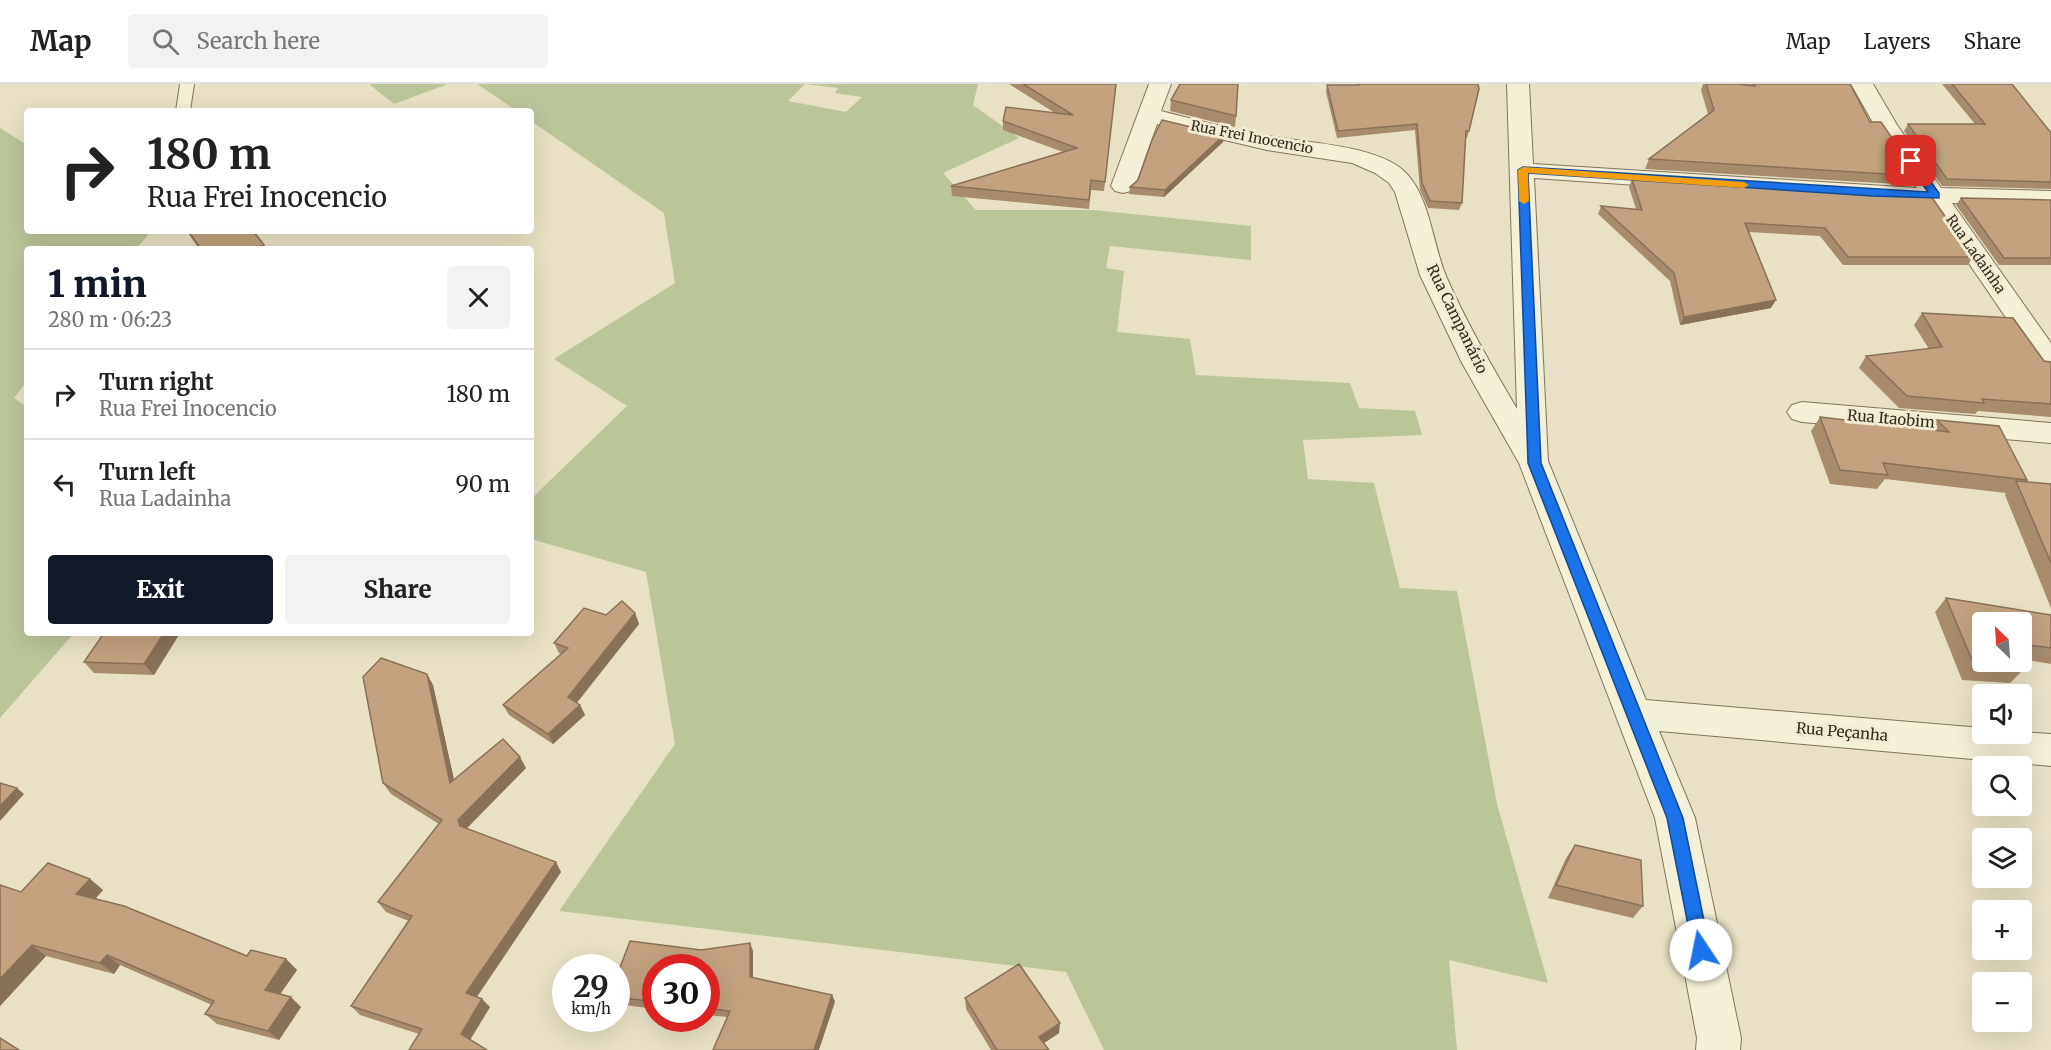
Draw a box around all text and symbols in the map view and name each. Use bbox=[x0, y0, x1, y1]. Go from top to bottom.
search box bbox=[128, 14, 548, 68]
text: Map bbox=[30, 23, 92, 59]
icon: search bbox=[149, 25, 182, 58]
text: Search here bbox=[197, 27, 320, 55]
text: Map bbox=[1786, 28, 1831, 55]
text: Layers bbox=[1864, 28, 1931, 55]
text: Share bbox=[1964, 28, 2021, 55]
street label: Rua Frei Inocencio bbox=[1189, 116, 1315, 158]
text: 180 m bbox=[147, 128, 271, 180]
icon: right bbox=[48, 132, 126, 210]
pin bbox=[1885, 135, 1936, 186]
icon: arrive bbox=[1894, 144, 1927, 177]
text: Rua Frei Inocencio bbox=[147, 180, 387, 214]
street label: Rua Ladainha bbox=[1942, 211, 2010, 297]
street label: Rua Campanário bbox=[1423, 261, 1492, 377]
text: 1 min bbox=[48, 262, 147, 307]
button: close bbox=[447, 266, 510, 329]
text: 280 m · 06:23 bbox=[48, 307, 172, 332]
text: Turn right bbox=[99, 368, 213, 396]
icon: right bbox=[48, 378, 81, 411]
text: 180 m bbox=[446, 380, 510, 408]
text: Rua Frei Inocencio bbox=[99, 396, 277, 421]
street label: Rua Itaobim bbox=[1846, 405, 1936, 432]
text: Turn left bbox=[99, 458, 196, 486]
icon: left bbox=[48, 468, 81, 501]
text: 90 m bbox=[455, 470, 510, 498]
text: Rua Ladainha bbox=[99, 486, 231, 511]
button: Exit bbox=[48, 555, 273, 624]
button: Share bbox=[285, 555, 510, 624]
north arrow bbox=[1972, 612, 2032, 672]
map controls bbox=[1972, 612, 2032, 1032]
button: sound bbox=[1972, 684, 2032, 744]
street label: Rua Peçanha bbox=[1795, 718, 1889, 745]
button: search bbox=[1972, 756, 2032, 816]
button: layers bbox=[1972, 828, 2032, 888]
button: + bbox=[1972, 900, 2032, 960]
position arrow bbox=[1669, 918, 1733, 982]
speed limit sign: 30 bbox=[642, 954, 720, 1032]
text: 29 bbox=[573, 967, 609, 1005]
button: − bbox=[1972, 972, 2032, 1032]
text: km/h bbox=[571, 999, 611, 1018]

